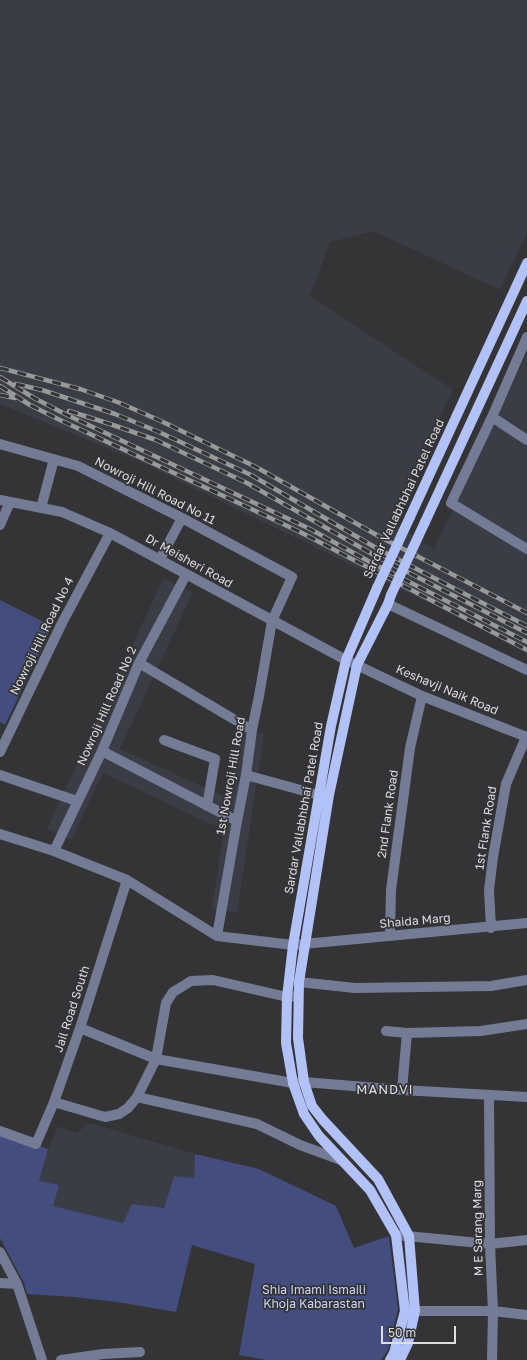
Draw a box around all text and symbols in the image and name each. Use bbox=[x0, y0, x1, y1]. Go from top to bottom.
street label: Sardar Vallabhbhai Patel Road bbox=[361, 417, 447, 581]
street label: Nowroji Hill Road No 11 bbox=[92, 454, 218, 528]
street label: Dr Meisheri Road bbox=[143, 531, 235, 591]
street label: Nowroji Hill Road No 4 bbox=[7, 575, 77, 697]
street label: Nowroji Hill Road No 2 bbox=[74, 644, 140, 768]
street label: Keshavji Naik Road bbox=[394, 662, 500, 718]
street label: 1st Nowroji Hill Road bbox=[214, 716, 248, 836]
street label: Sardar Vallabhbhai Patel Road bbox=[282, 721, 326, 895]
street label: 2nd Flank Road bbox=[375, 769, 401, 859]
street label: 1st Flank Road bbox=[472, 785, 500, 871]
street label: Shaida Marg bbox=[379, 911, 451, 931]
street label: Jail Road South bbox=[51, 964, 93, 1054]
district label: MANDVI bbox=[356, 1082, 414, 1098]
street label: M E Sarang Marg bbox=[470, 1180, 486, 1276]
park label: Shia Imami Ismaili Khoja Kabarastan bbox=[262, 1283, 366, 1311]
scale bar bbox=[383, 1318, 458, 1344]
text: 50 m bbox=[388, 1325, 416, 1340]

